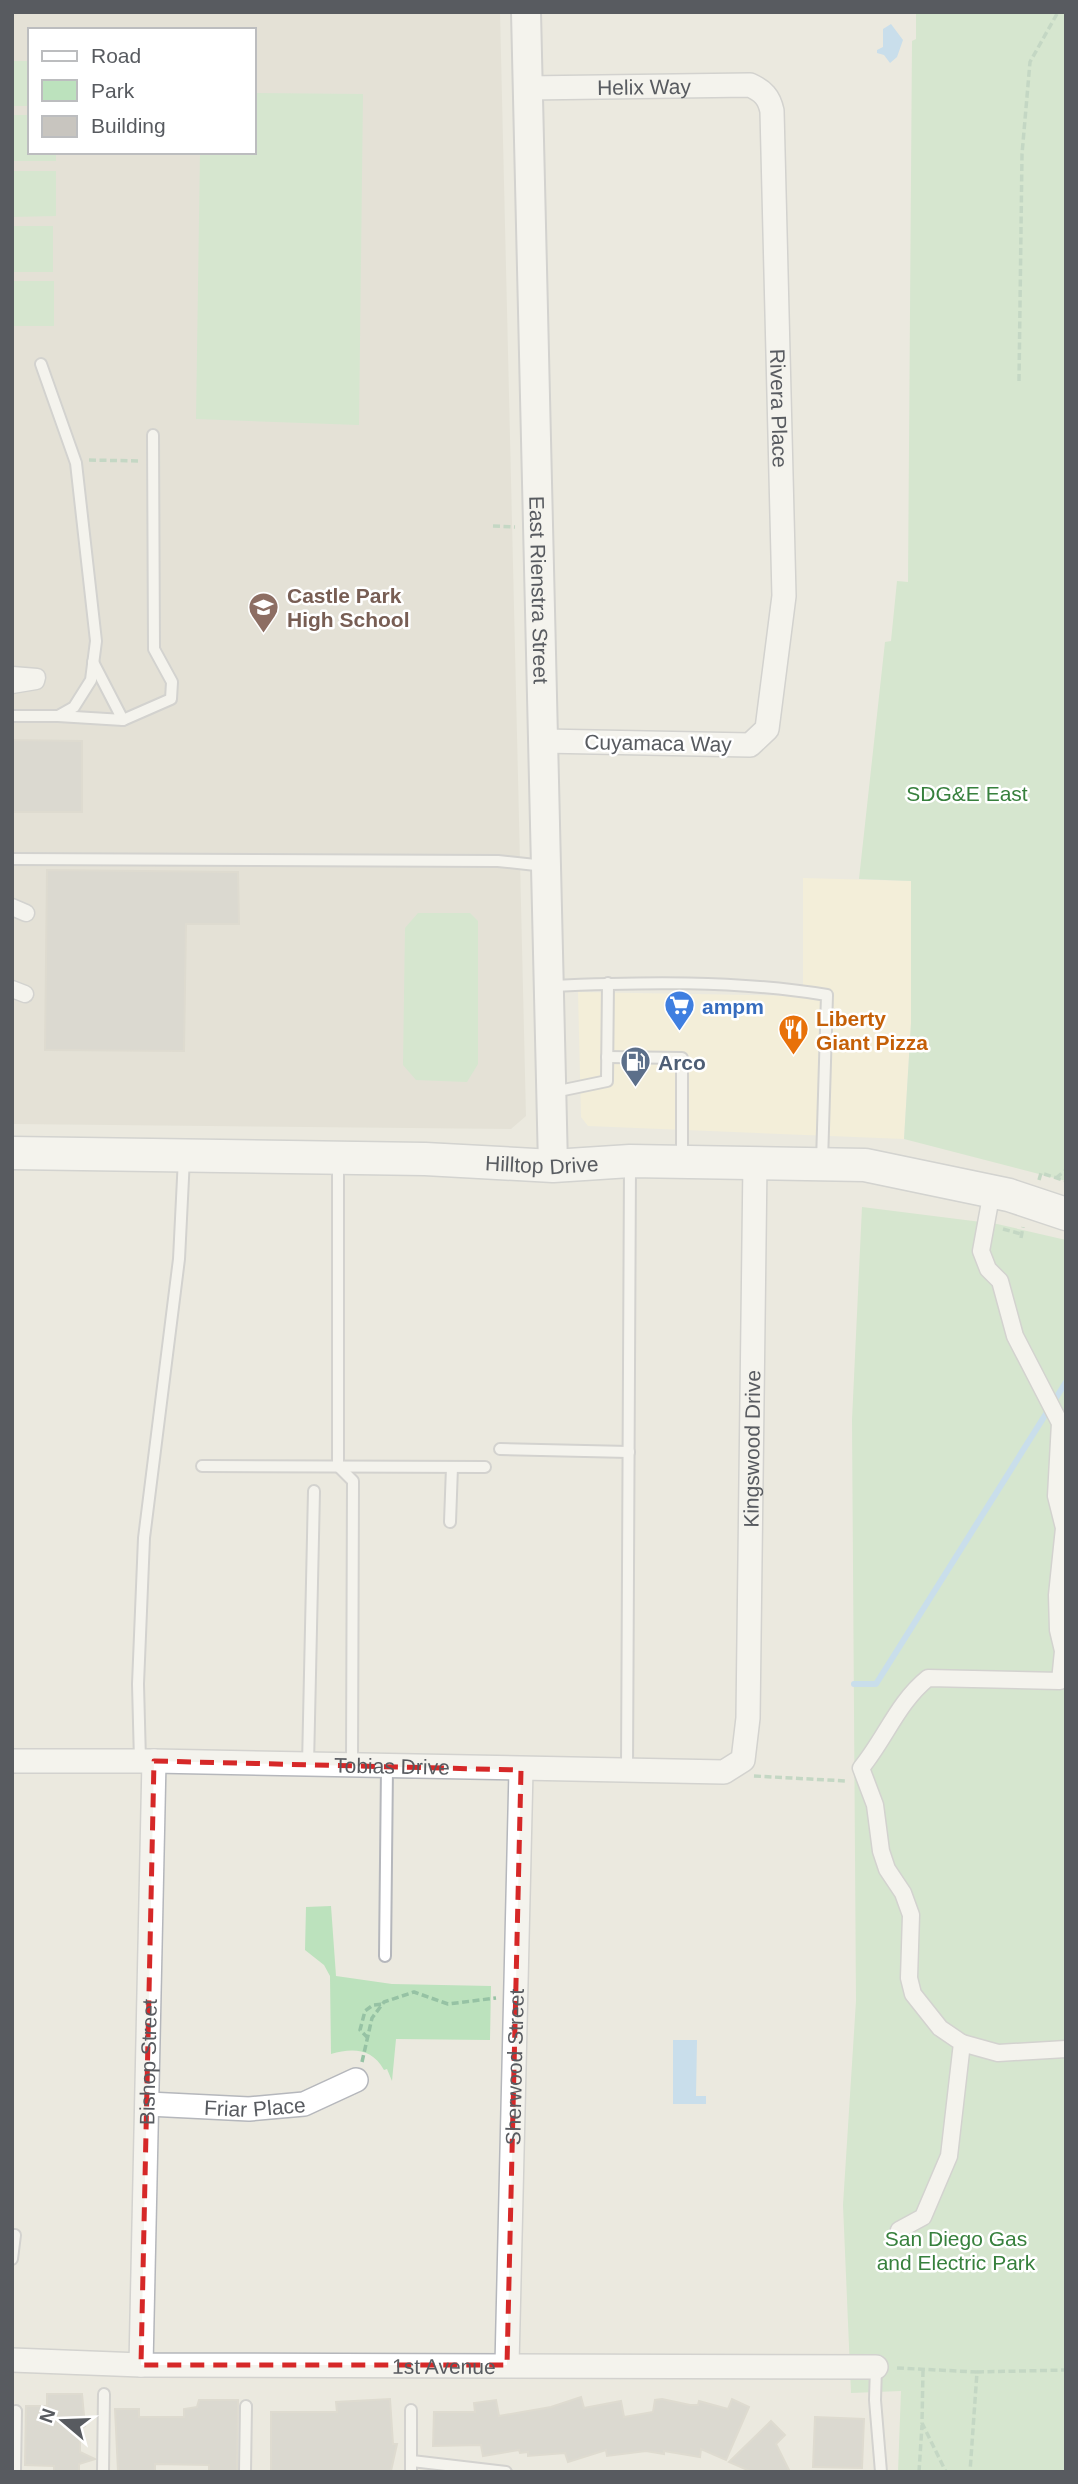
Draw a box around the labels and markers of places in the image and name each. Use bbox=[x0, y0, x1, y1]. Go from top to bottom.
place label: Castle Park High School bbox=[287, 584, 410, 631]
school or university icon: Castle Park High School bbox=[247, 590, 281, 634]
supermarket icon: ampm bbox=[662, 989, 696, 1033]
place label: ampm bbox=[702, 995, 764, 1018]
place label: Liberty Giant Pizza bbox=[816, 1007, 928, 1054]
restaurant icon: Liberty Giant Pizza bbox=[776, 1013, 810, 1057]
fuel station icon: Arco bbox=[618, 1045, 652, 1089]
place label: Arco bbox=[658, 1051, 706, 1074]

